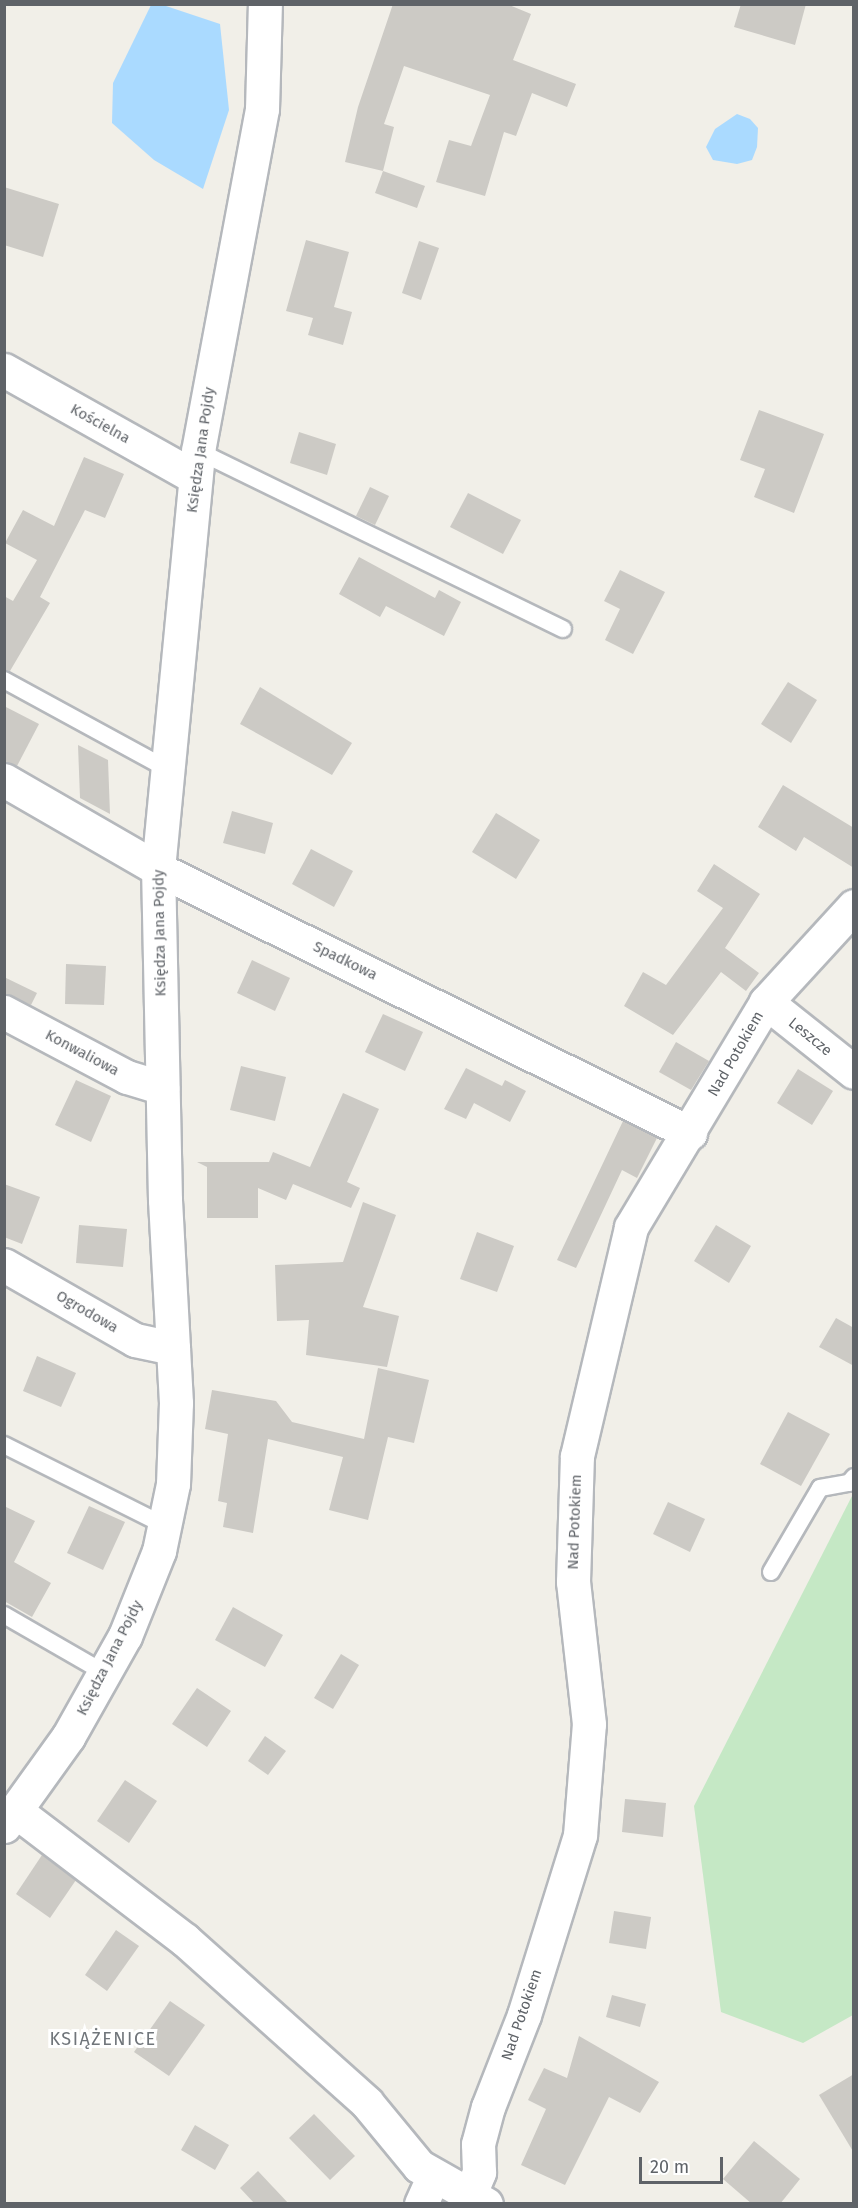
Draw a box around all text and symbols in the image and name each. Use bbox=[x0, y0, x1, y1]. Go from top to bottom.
street label: Księdza Jana Pojdy bbox=[183, 386, 219, 514]
street label: Kościelna bbox=[67, 400, 133, 448]
street label: Księdza Jana Pojdy bbox=[150, 869, 170, 997]
street label: Spadkowa bbox=[310, 938, 380, 984]
street label: Nad Potokiem bbox=[704, 1008, 768, 1100]
street label: Leszcze bbox=[785, 1014, 835, 1060]
street label: Konwaliowa bbox=[42, 1026, 122, 1080]
street label: Ogrodowa bbox=[53, 1287, 121, 1337]
street label: Nad Potokiem bbox=[564, 1474, 586, 1570]
street label: Księdza Jana Pojdy bbox=[73, 1597, 147, 1719]
street label: Nad Potokiem bbox=[498, 1967, 546, 2063]
district label: KSIĄŻENICE bbox=[49, 2028, 157, 2050]
scale bar bbox=[642, 2145, 726, 2183]
text: 20 m bbox=[650, 2156, 689, 2178]

